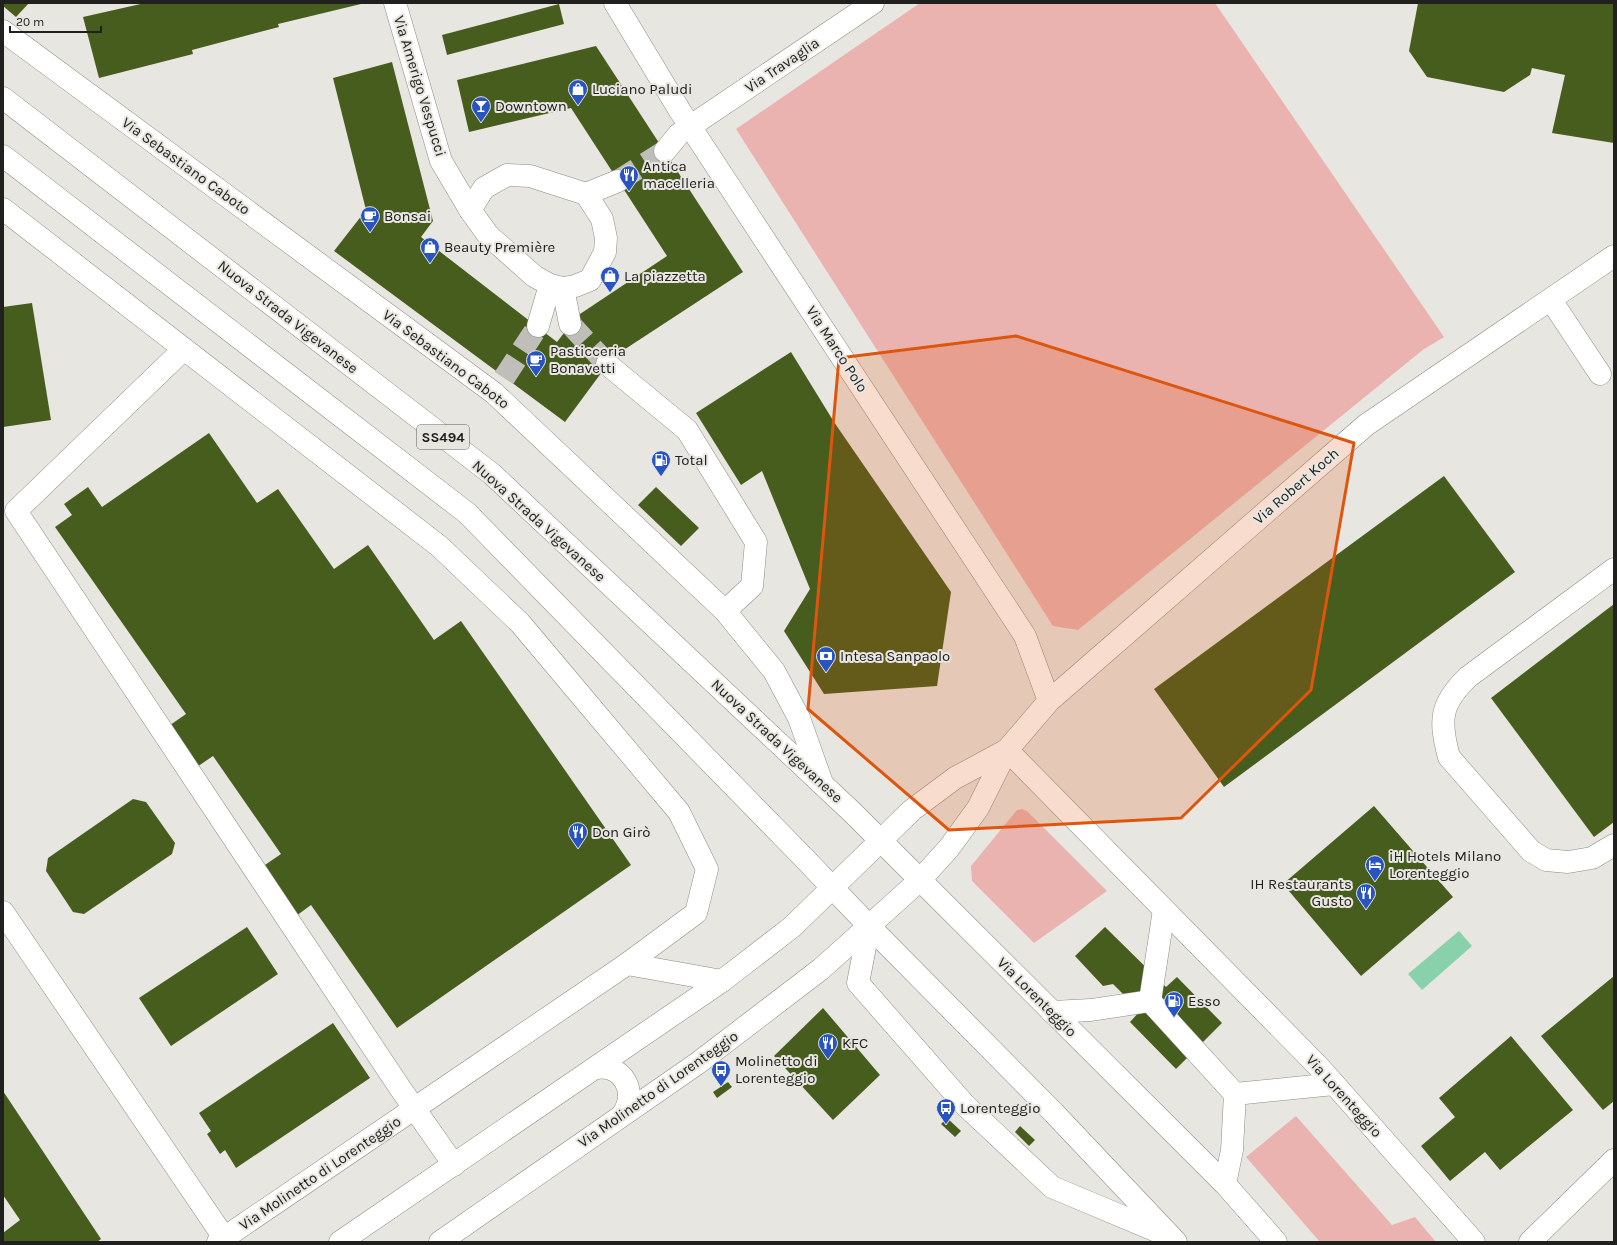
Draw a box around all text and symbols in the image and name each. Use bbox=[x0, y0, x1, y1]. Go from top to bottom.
scale bar bbox=[10, 8, 101, 34]
street label: Via Amerigo Vespucci bbox=[390, 13, 450, 159]
text: 20 m bbox=[16, 15, 44, 29]
street label: Via Travaglia bbox=[741, 33, 823, 97]
shop icon: Luciano Paludi bbox=[567, 78, 589, 106]
place label: Luciano Paludi bbox=[592, 80, 693, 98]
bar icon: Downtown bbox=[470, 95, 492, 123]
place label: Downtown bbox=[495, 97, 567, 115]
street label: Via Sebastiano Caboto bbox=[118, 113, 254, 219]
place label: Antica macelleria bbox=[643, 157, 715, 192]
restaurant icon: Antica macelleria bbox=[618, 164, 640, 192]
cafe icon: Bonsai bbox=[359, 205, 381, 233]
place label: Bonsai bbox=[384, 207, 431, 225]
shop icon: Beauty Première bbox=[419, 236, 441, 264]
place label: Beauty Première bbox=[444, 238, 555, 256]
street label: Nuova Strada Vigevanese bbox=[214, 257, 362, 377]
shop icon: La piazzetta bbox=[599, 265, 621, 293]
place label: La piazzetta bbox=[624, 267, 706, 285]
street label: Via Marco Polo bbox=[802, 302, 872, 396]
street label: Via Sebastiano Caboto bbox=[379, 305, 513, 413]
place label: Pasticceria Bonavetti bbox=[550, 342, 626, 377]
cafe icon: Pasticceria Bonavetti bbox=[525, 349, 547, 377]
road number: SS494 bbox=[417, 425, 469, 449]
street label: Via Robert Koch bbox=[1250, 444, 1342, 528]
fuel station icon: Total bbox=[650, 449, 672, 477]
place label: Total bbox=[675, 451, 708, 469]
street label: Nuova Strada Vigevanese bbox=[469, 456, 609, 586]
bank icon: Intesa Sanpaolo bbox=[815, 645, 837, 673]
place label: Intesa Sanpaolo bbox=[840, 647, 950, 665]
street label: Nuova Strada Vigevanese bbox=[708, 675, 846, 807]
restaurant icon: Don Girò bbox=[567, 821, 589, 849]
place label: Don Girò bbox=[592, 823, 650, 841]
place label: iH Hotels Milano Lorenteggio bbox=[1389, 847, 1501, 882]
hotel icon: iH Hotels Milano Lorenteggio bbox=[1364, 854, 1386, 882]
place label: IH Restaurants Gusto bbox=[1250, 875, 1352, 910]
restaurant icon: IH Restaurants Gusto bbox=[1355, 882, 1377, 910]
street label: Via Lorenteggio bbox=[993, 953, 1081, 1041]
fuel station icon: Esso bbox=[1163, 990, 1185, 1018]
place label: Esso bbox=[1188, 992, 1220, 1010]
street label: Via Molinetto di Lorenteggio bbox=[574, 1027, 742, 1151]
restaurant icon: KFC bbox=[817, 1032, 839, 1060]
place label: KFC bbox=[842, 1034, 868, 1052]
street label: Via Lorenteggio bbox=[1302, 1051, 1386, 1141]
place label: Molinetto di Lorenteggio bbox=[735, 1052, 818, 1087]
bus stop icon: Molinetto di Lorenteggio bbox=[710, 1059, 732, 1087]
bus stop icon: Lorenteggio bbox=[935, 1097, 957, 1125]
place label: Lorenteggio bbox=[960, 1099, 1040, 1117]
street label: Via Molinetto di Lorenteggio bbox=[236, 1112, 404, 1234]

